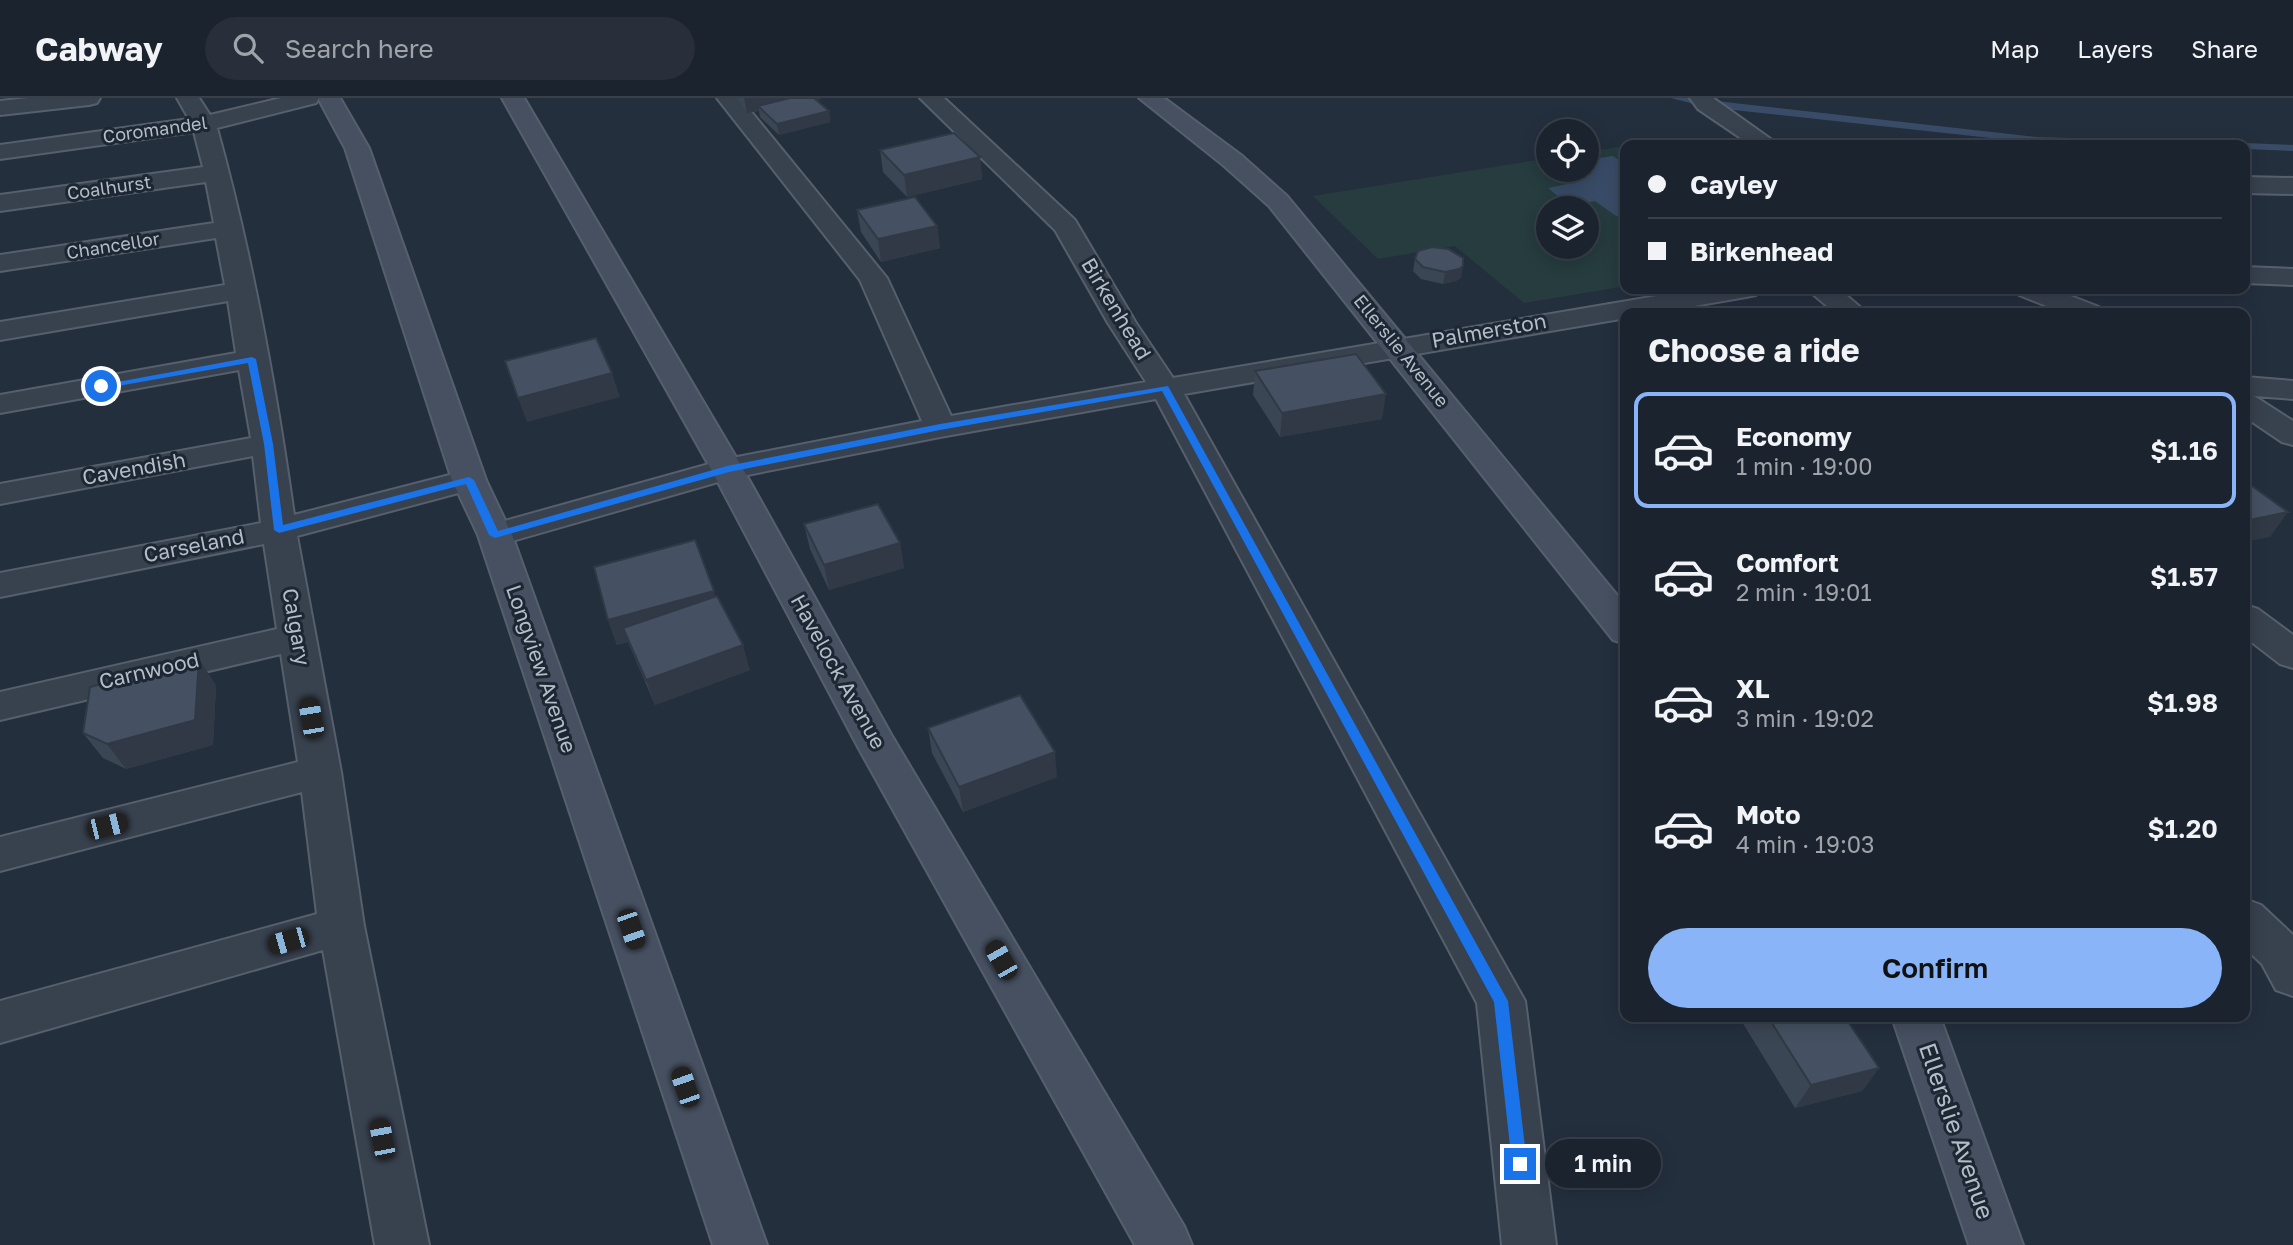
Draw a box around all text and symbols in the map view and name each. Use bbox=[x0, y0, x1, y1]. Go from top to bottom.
search box bbox=[205, 17, 695, 80]
text: Cabway bbox=[35, 29, 163, 68]
icon: search bbox=[229, 29, 267, 67]
text: Search here bbox=[285, 33, 434, 64]
text: Map bbox=[1990, 34, 2039, 63]
text: Layers bbox=[2077, 34, 2153, 63]
text: Share bbox=[2191, 34, 2258, 63]
street label: Coromandel bbox=[101, 111, 209, 147]
map controls bbox=[1536, 119, 1599, 259]
button: locate bbox=[1536, 119, 1599, 182]
text: Cayley bbox=[1690, 169, 1778, 200]
street label: Coalhurst bbox=[65, 170, 152, 204]
button: layers bbox=[1536, 196, 1599, 259]
street label: Chancellor bbox=[65, 227, 161, 263]
text: Birkenhead bbox=[1690, 236, 1833, 267]
street label: Birkenhead bbox=[1076, 253, 1157, 364]
street label: Ellerslie Avenue bbox=[1350, 290, 1454, 411]
street label: Palmerston bbox=[1429, 307, 1548, 353]
text: Choose a ride bbox=[1648, 331, 1860, 369]
route start bbox=[85, 370, 117, 402]
icon: car bbox=[1652, 419, 1715, 482]
text: Economy bbox=[1736, 421, 1852, 452]
text: $1.16 bbox=[2150, 435, 2218, 466]
street label: Cavendish bbox=[80, 446, 188, 490]
text: 1 min · 19:00 bbox=[1736, 452, 1872, 480]
street label: Carseland bbox=[141, 523, 246, 568]
icon: car bbox=[1652, 545, 1715, 608]
text: Comfort bbox=[1736, 547, 1839, 578]
text: $1.57 bbox=[2150, 561, 2218, 592]
text: 2 min · 19:01 bbox=[1736, 578, 1872, 606]
street label: Longview Avenue bbox=[501, 581, 583, 756]
street label: Calgary bbox=[277, 586, 317, 668]
street label: Havelock Avenue bbox=[786, 590, 892, 753]
street label: Carnwood bbox=[96, 646, 201, 694]
icon: car bbox=[1652, 671, 1715, 734]
text: XL bbox=[1736, 673, 1770, 704]
text: $1.98 bbox=[2147, 687, 2218, 718]
car bbox=[298, 695, 325, 741]
text: 3 min · 19:02 bbox=[1736, 704, 1874, 732]
icon: car bbox=[1652, 797, 1715, 860]
text: Moto bbox=[1736, 799, 1801, 830]
car bbox=[85, 811, 130, 841]
text: $1.20 bbox=[2148, 813, 2218, 844]
text: 4 min · 19:03 bbox=[1736, 830, 1875, 858]
car bbox=[615, 906, 648, 952]
car bbox=[265, 925, 312, 957]
button: Confirm bbox=[1648, 928, 2222, 1008]
car bbox=[982, 937, 1021, 983]
street label: Ellerslie Avenue bbox=[1914, 1039, 2001, 1222]
car bbox=[669, 1064, 702, 1110]
car bbox=[368, 1116, 397, 1162]
callout: 1 min bbox=[1544, 1140, 1660, 1188]
route end bbox=[1504, 1148, 1536, 1180]
text: 1 min bbox=[1574, 1149, 1632, 1177]

